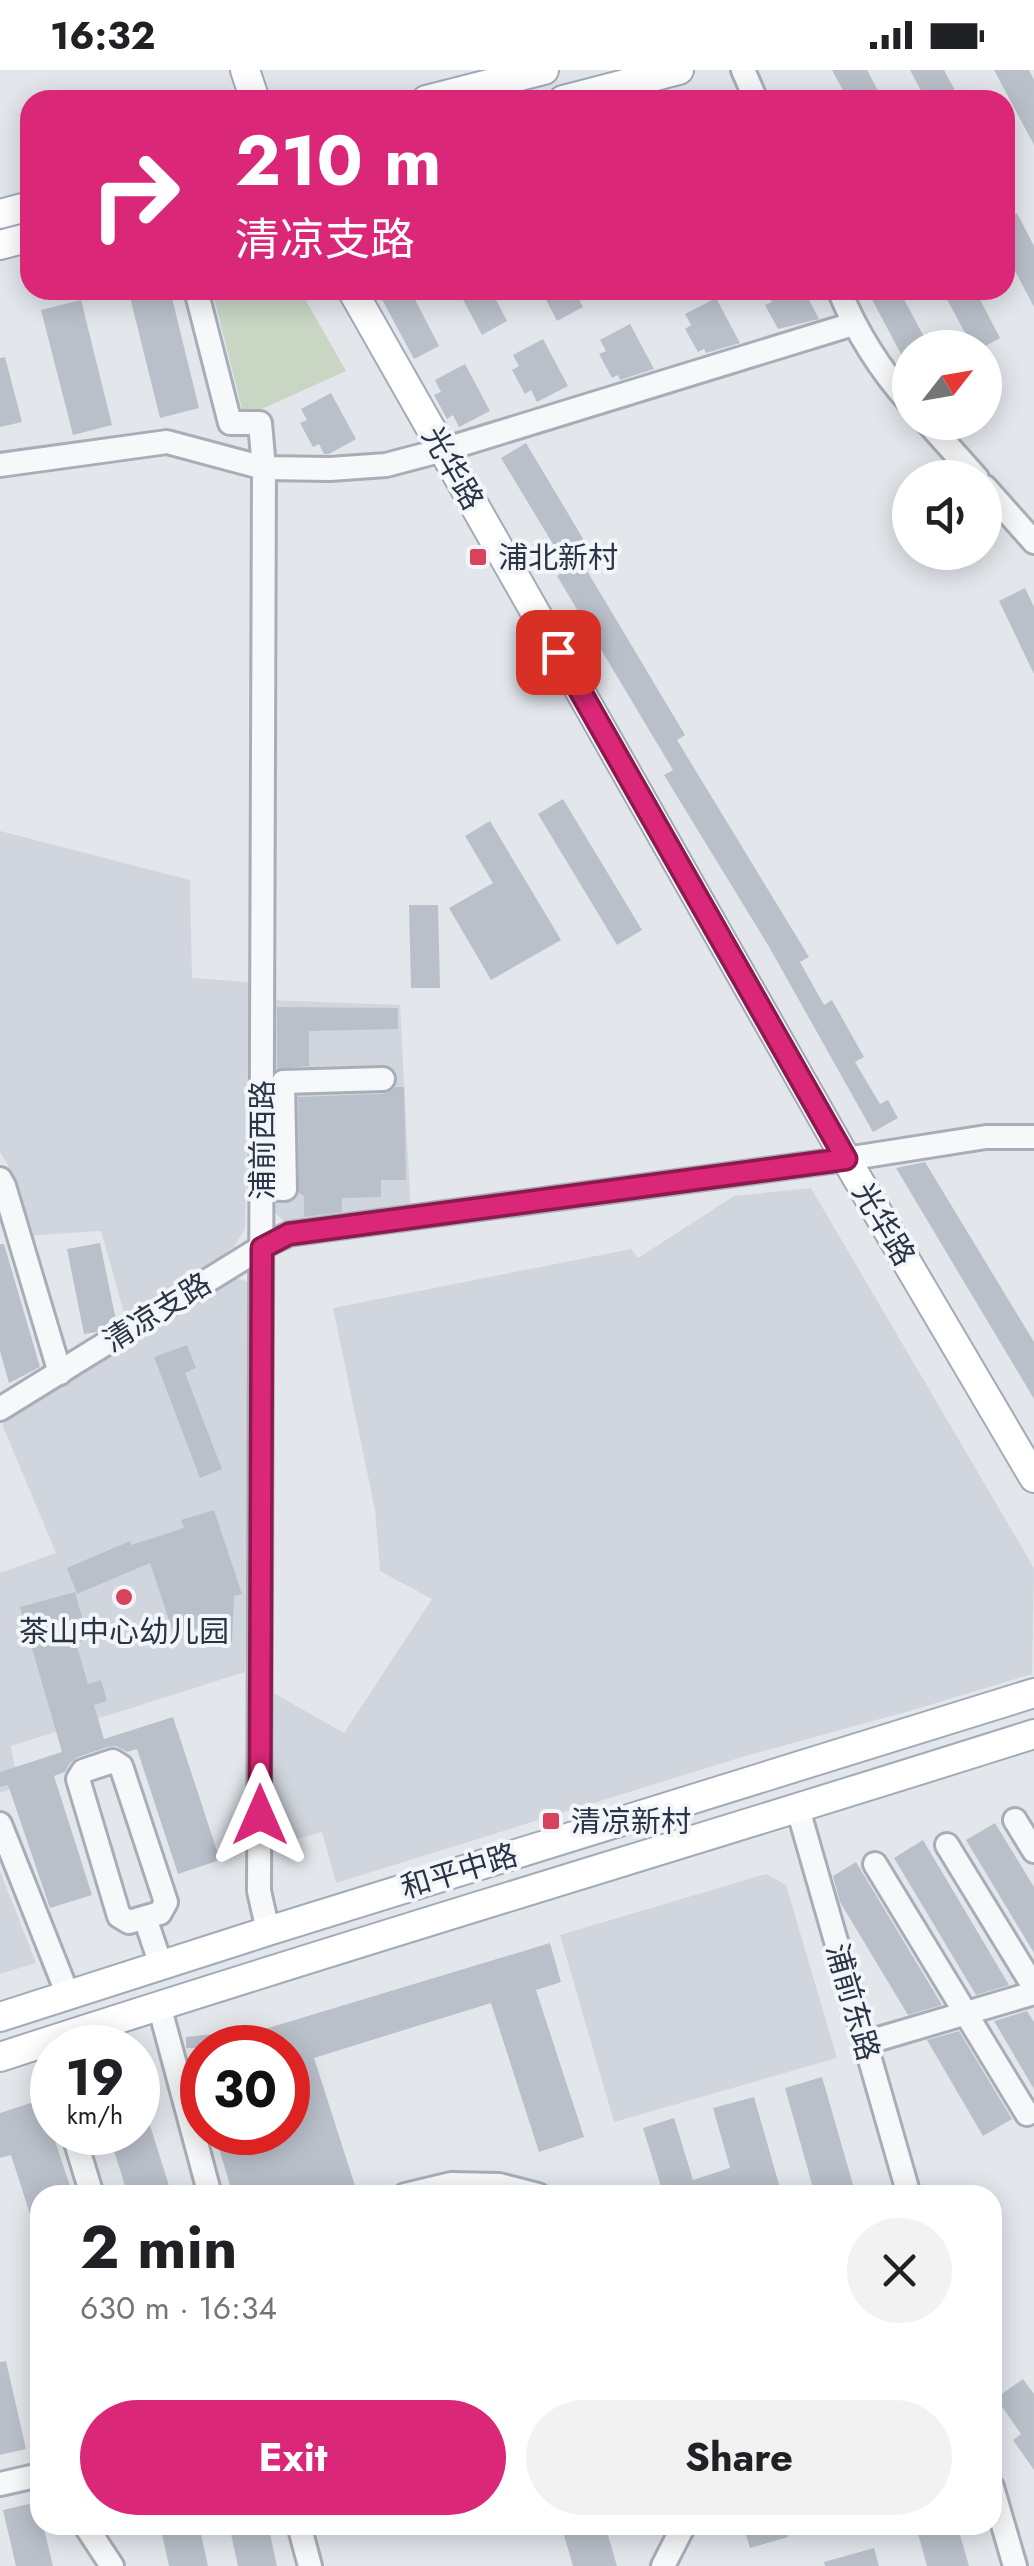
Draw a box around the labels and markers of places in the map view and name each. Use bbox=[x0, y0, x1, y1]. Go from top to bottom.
place label: 浦北新村 bbox=[498, 536, 618, 579]
marker: 浦北新村 bbox=[467, 546, 489, 568]
pin bbox=[516, 610, 601, 695]
marker: 茶山中心幼儿园 bbox=[113, 1586, 135, 1608]
place label: 茶山中心幼儿园 bbox=[19, 1610, 229, 1653]
place label: 清凉新村 bbox=[571, 1800, 691, 1843]
marker: 清凉新村 bbox=[540, 1810, 562, 1832]

